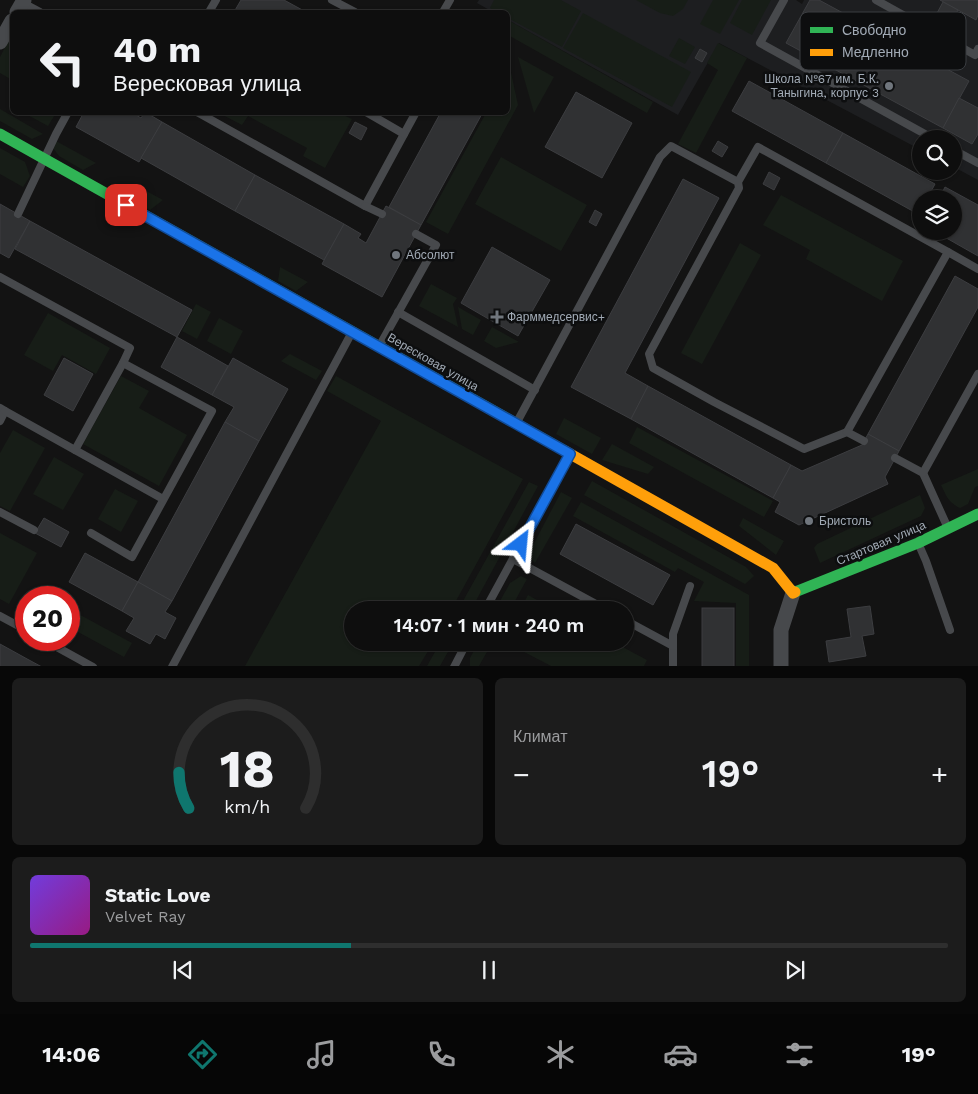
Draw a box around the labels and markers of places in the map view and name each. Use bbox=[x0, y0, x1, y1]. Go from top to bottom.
place label: Школа №67 им. Б.К. Таныгина, корпус 3 bbox=[764, 72, 879, 100]
marker: Школа №67 им. Б.К. Таныгина, корпус 3 bbox=[883, 80, 895, 92]
pin bbox=[105, 184, 147, 226]
place label: Абсолют bbox=[406, 248, 455, 262]
marker: Абсолют bbox=[390, 249, 402, 261]
place label: Фарммедсервис+ bbox=[507, 310, 605, 324]
marker: Фарммедсервис+ bbox=[491, 311, 503, 323]
place label: Бристоль bbox=[819, 514, 871, 528]
marker: Бристоль bbox=[803, 515, 815, 527]

